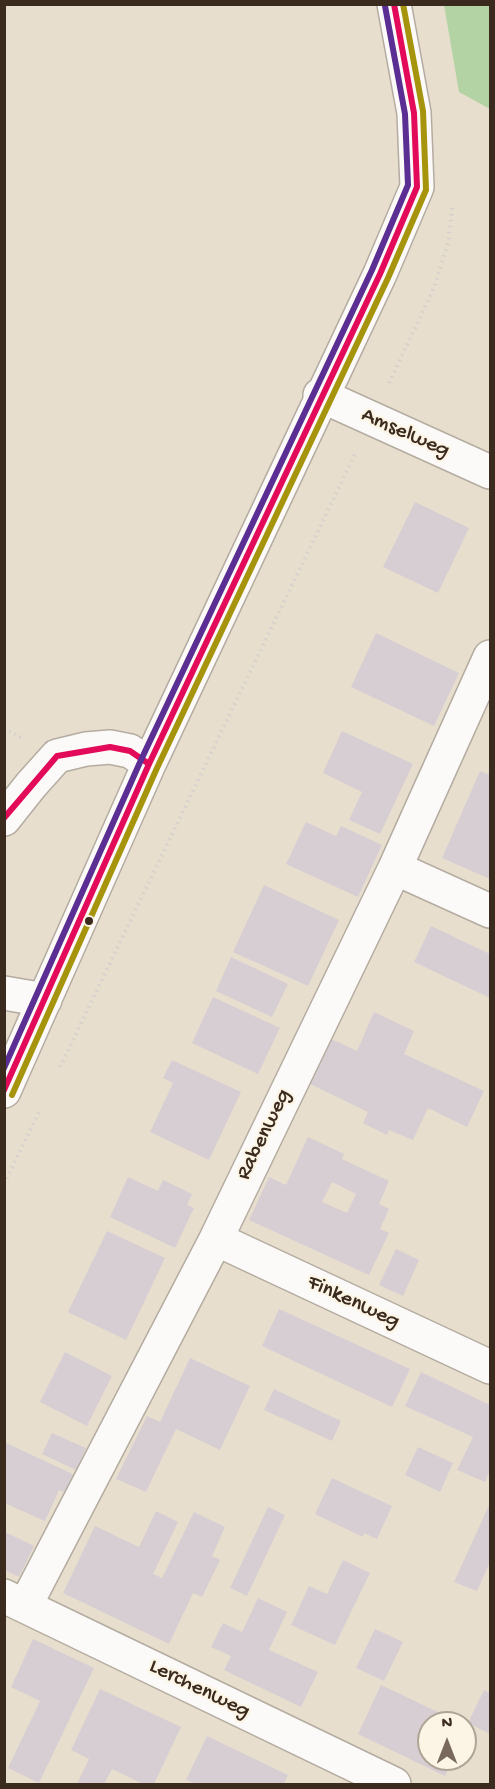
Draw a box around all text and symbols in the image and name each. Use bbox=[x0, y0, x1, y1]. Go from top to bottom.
street label: Amselweg bbox=[357, 403, 453, 465]
unlabelled marker bbox=[83, 915, 95, 927]
street label: Rabenweg bbox=[232, 1085, 298, 1185]
street label: Finkenweg bbox=[303, 1270, 403, 1336]
street label: Lerchenweg bbox=[144, 1654, 254, 1726]
north arrow bbox=[417, 1711, 477, 1771]
text: N bbox=[442, 1715, 452, 1734]

